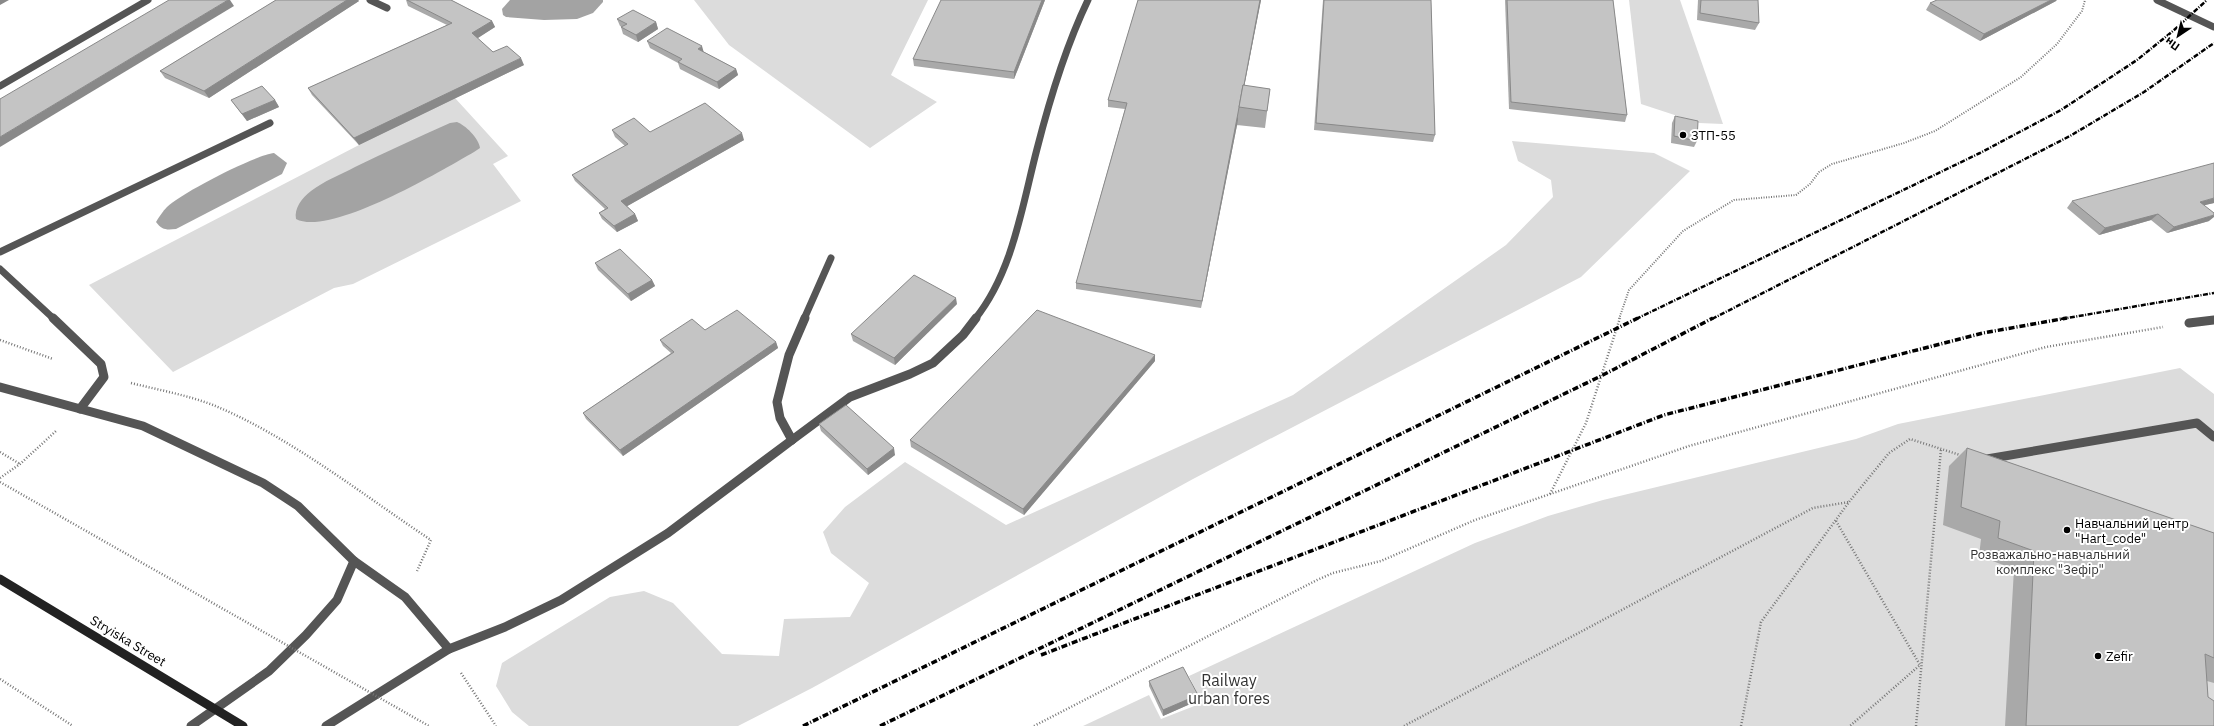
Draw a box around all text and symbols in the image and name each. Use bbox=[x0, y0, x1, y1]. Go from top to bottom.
north arrow bbox=[2158, 16, 2198, 56]
text: Пн bbox=[2162, 34, 2182, 54]
place label: ЗТП-55 bbox=[1691, 127, 1736, 144]
marker: ЗТП-55 bbox=[1678, 130, 1688, 140]
place label: Навчальний центр "Hart_code" bbox=[2075, 515, 2189, 547]
marker: Навчальний центр "Hart_code" bbox=[2062, 525, 2072, 535]
park label: Розважально-навчальний комплекс "Зефір" bbox=[1970, 546, 2130, 578]
street label: Stryiska Street bbox=[87, 612, 169, 670]
place label: Zefir bbox=[2106, 648, 2133, 665]
marker: Zefir bbox=[2093, 651, 2103, 661]
park label: Railway urban fores bbox=[1188, 670, 1270, 708]

